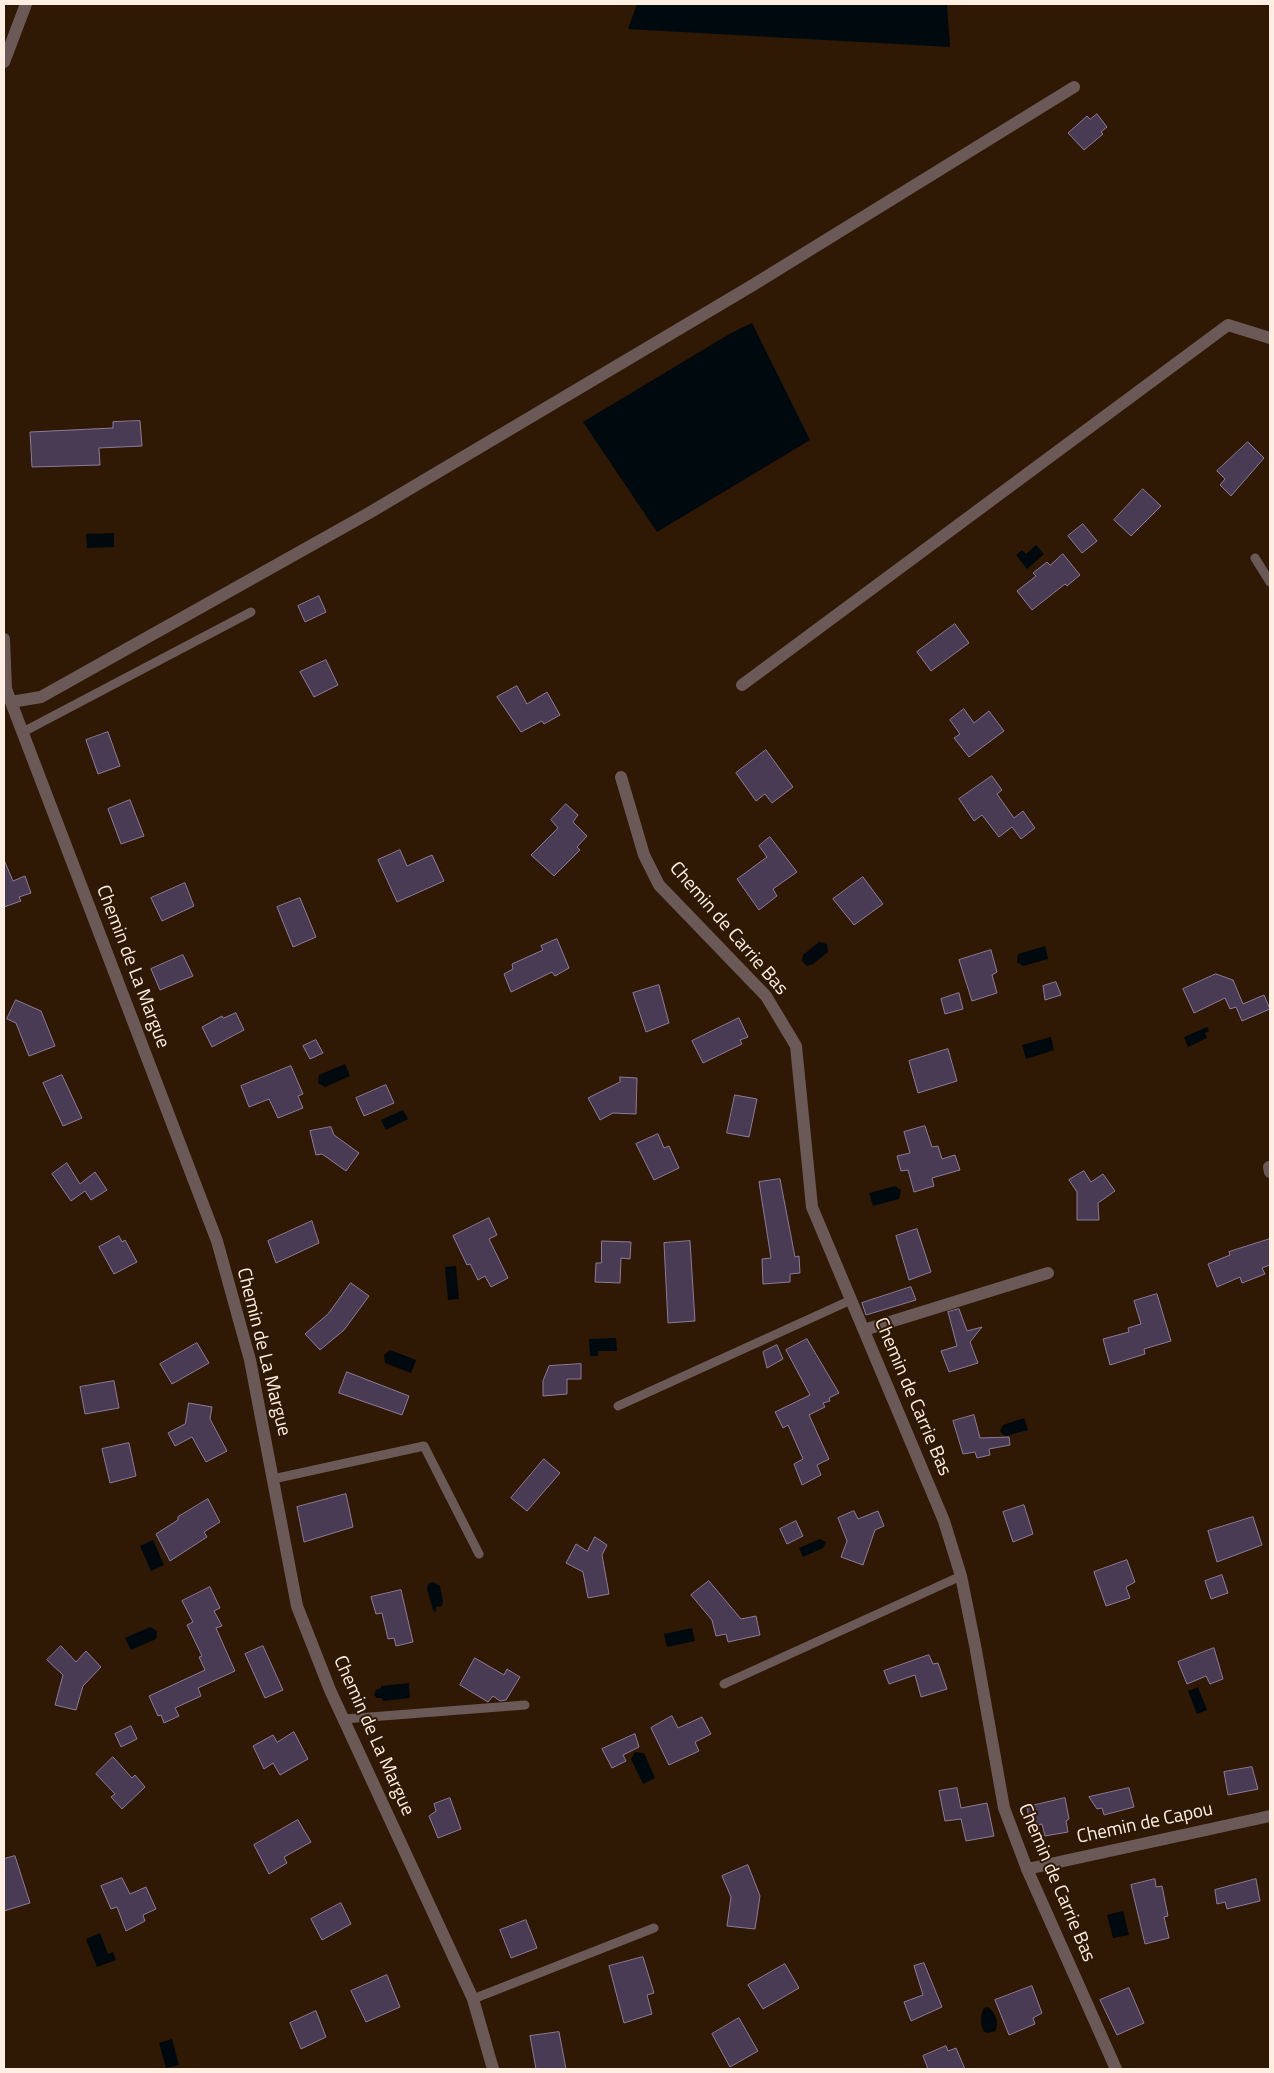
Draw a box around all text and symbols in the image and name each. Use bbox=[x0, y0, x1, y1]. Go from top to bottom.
street label: Chemin de Carrie Bas bbox=[664, 858, 792, 1000]
street label: Chemin de La Margue bbox=[90, 882, 174, 1052]
street label: Chemin de La Margue bbox=[231, 1266, 295, 1438]
street label: Chemin de Carrie Bas bbox=[868, 1315, 956, 1479]
street label: Chemin de La Margue bbox=[327, 1653, 419, 1819]
street label: Chemin de Capou bbox=[1075, 1798, 1215, 1850]
street label: Chemin de Carrie Bas bbox=[1012, 1801, 1100, 1965]

